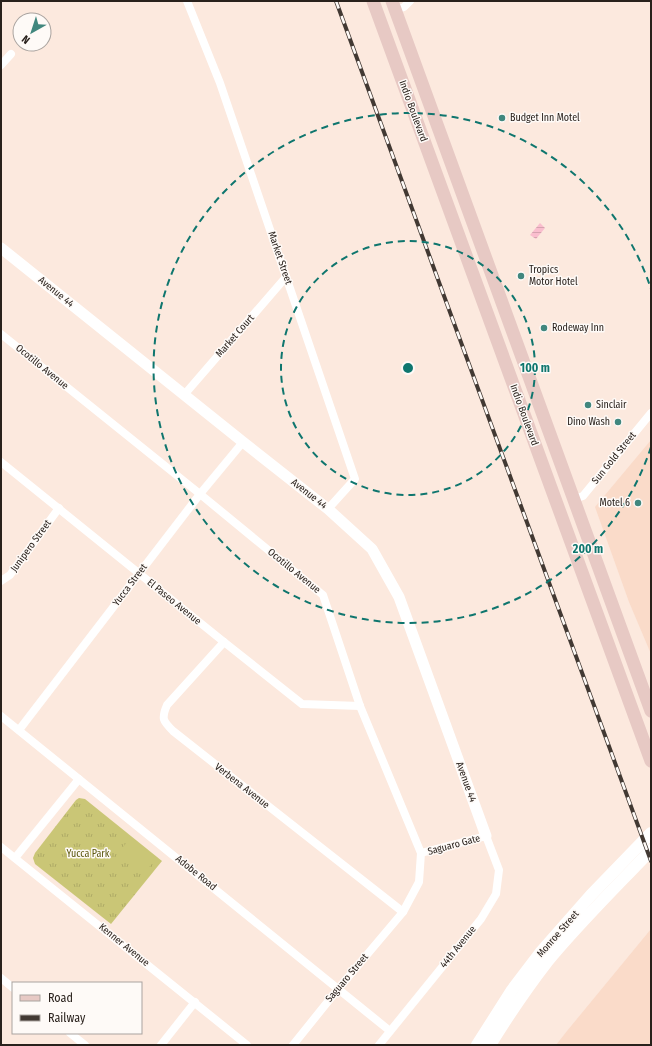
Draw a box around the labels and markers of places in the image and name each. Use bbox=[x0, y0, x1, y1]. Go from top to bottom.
place label: Budget Inn Motel bbox=[510, 112, 580, 124]
marker: Budget Inn Motel bbox=[497, 113, 507, 123]
place label: Tropics Motor Hotel bbox=[529, 264, 578, 288]
marker: Tropics Motor Hotel bbox=[516, 271, 526, 281]
place label: Rodeway Inn bbox=[552, 322, 604, 334]
marker: Rodeway Inn bbox=[539, 323, 549, 333]
centre of rings bbox=[401, 361, 415, 375]
place label: Sinclair bbox=[596, 399, 627, 411]
marker: Sinclair bbox=[583, 400, 593, 410]
place label: Dino Wash bbox=[567, 416, 610, 428]
marker: Dino Wash bbox=[613, 417, 623, 427]
place label: Motel 6 bbox=[600, 497, 630, 509]
marker: Motel 6 bbox=[633, 498, 643, 508]

